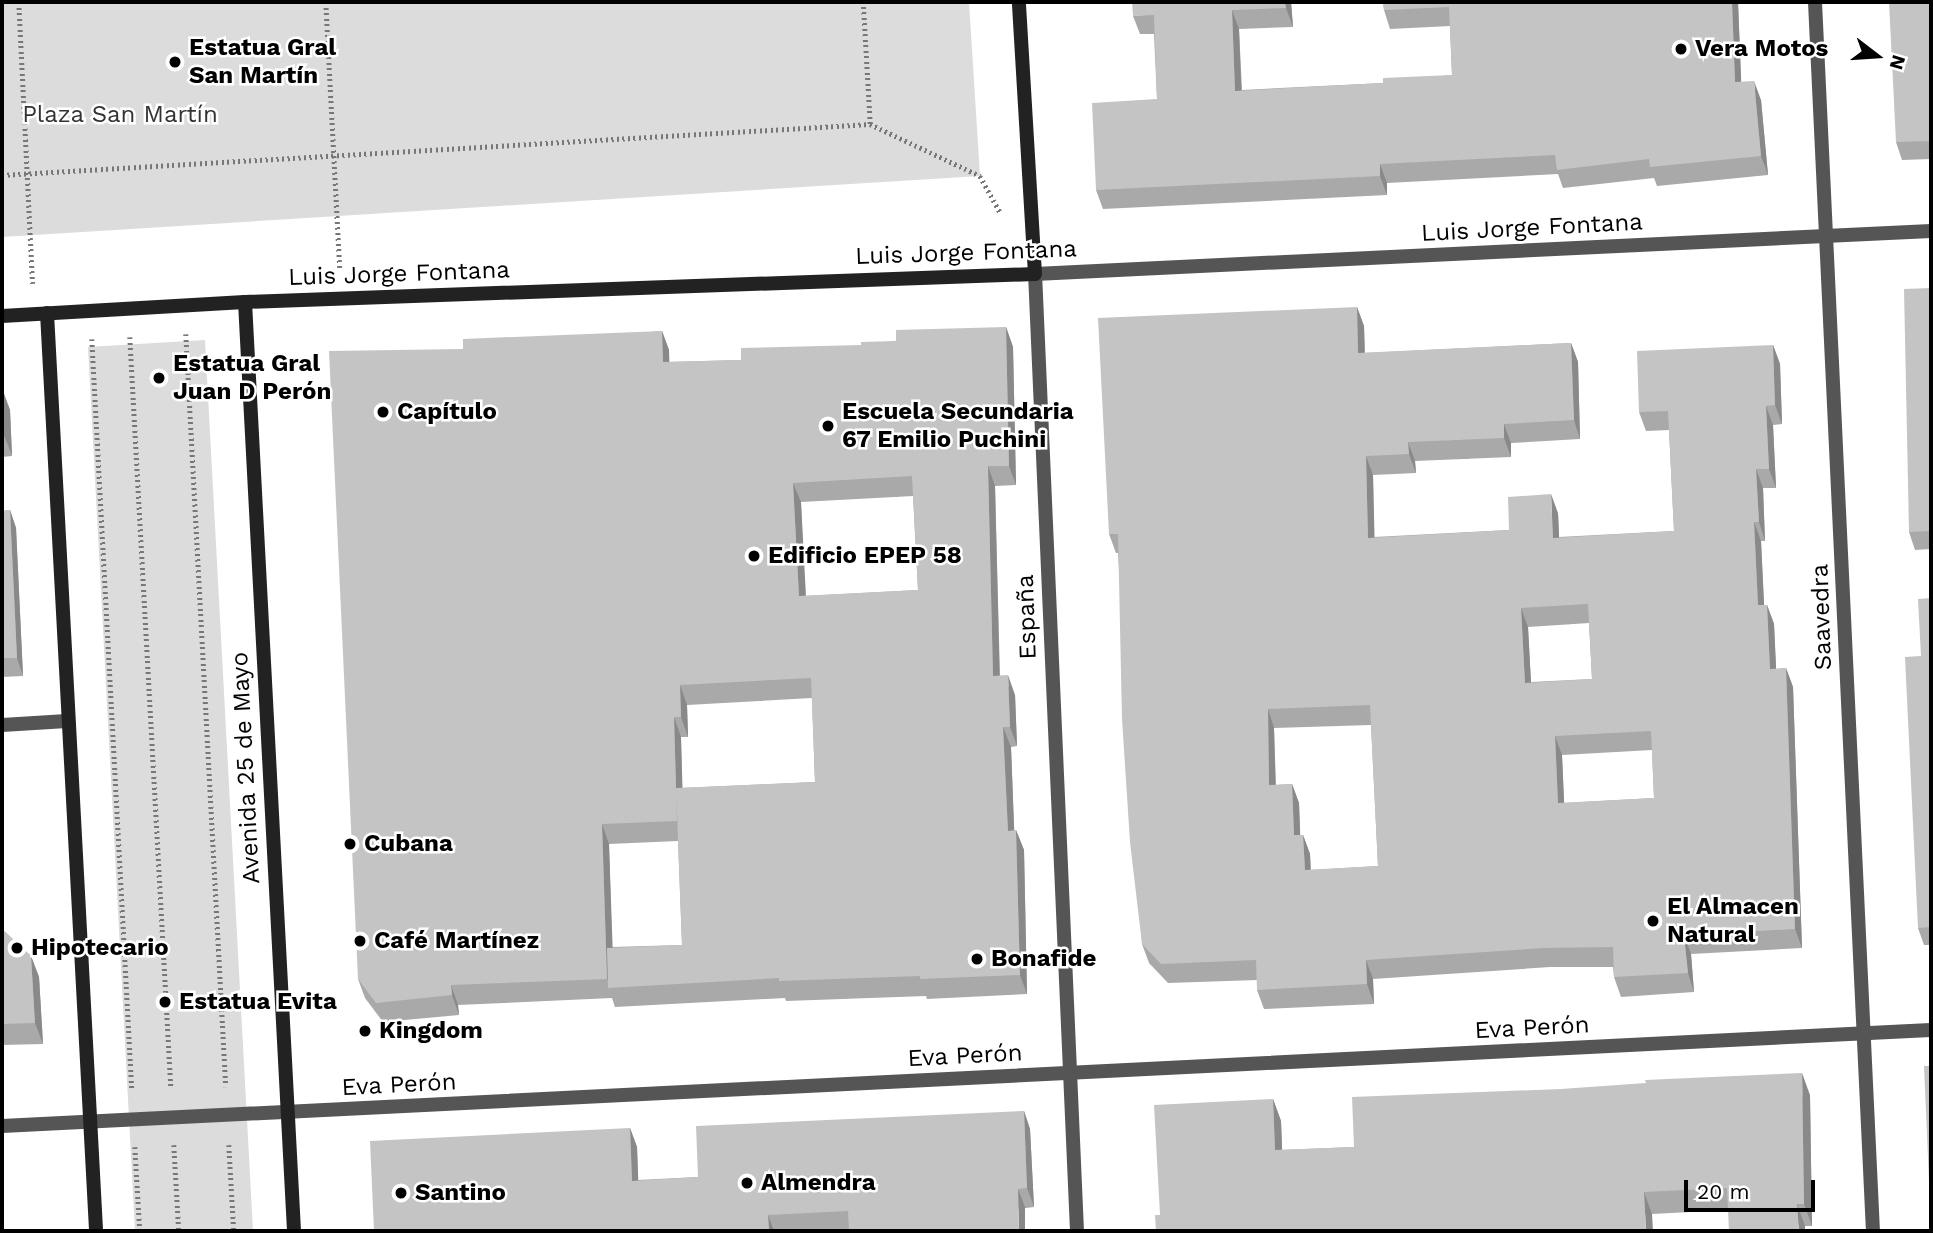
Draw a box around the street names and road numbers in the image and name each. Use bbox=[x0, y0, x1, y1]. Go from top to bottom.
street label: Luis Jorge Fontana bbox=[1420, 208, 1644, 248]
street label: Luis Jorge Fontana bbox=[854, 235, 1078, 271]
street label: Luis Jorge Fontana bbox=[287, 256, 511, 292]
street label: Saavedra bbox=[1806, 563, 1838, 671]
street label: España bbox=[1011, 574, 1043, 660]
street label: Avenida 25 de Mayo bbox=[226, 651, 266, 885]
street label: Eva Perón bbox=[1474, 1011, 1590, 1045]
street label: Eva Perón bbox=[907, 1039, 1023, 1073]
street label: Eva Perón bbox=[341, 1068, 457, 1102]

